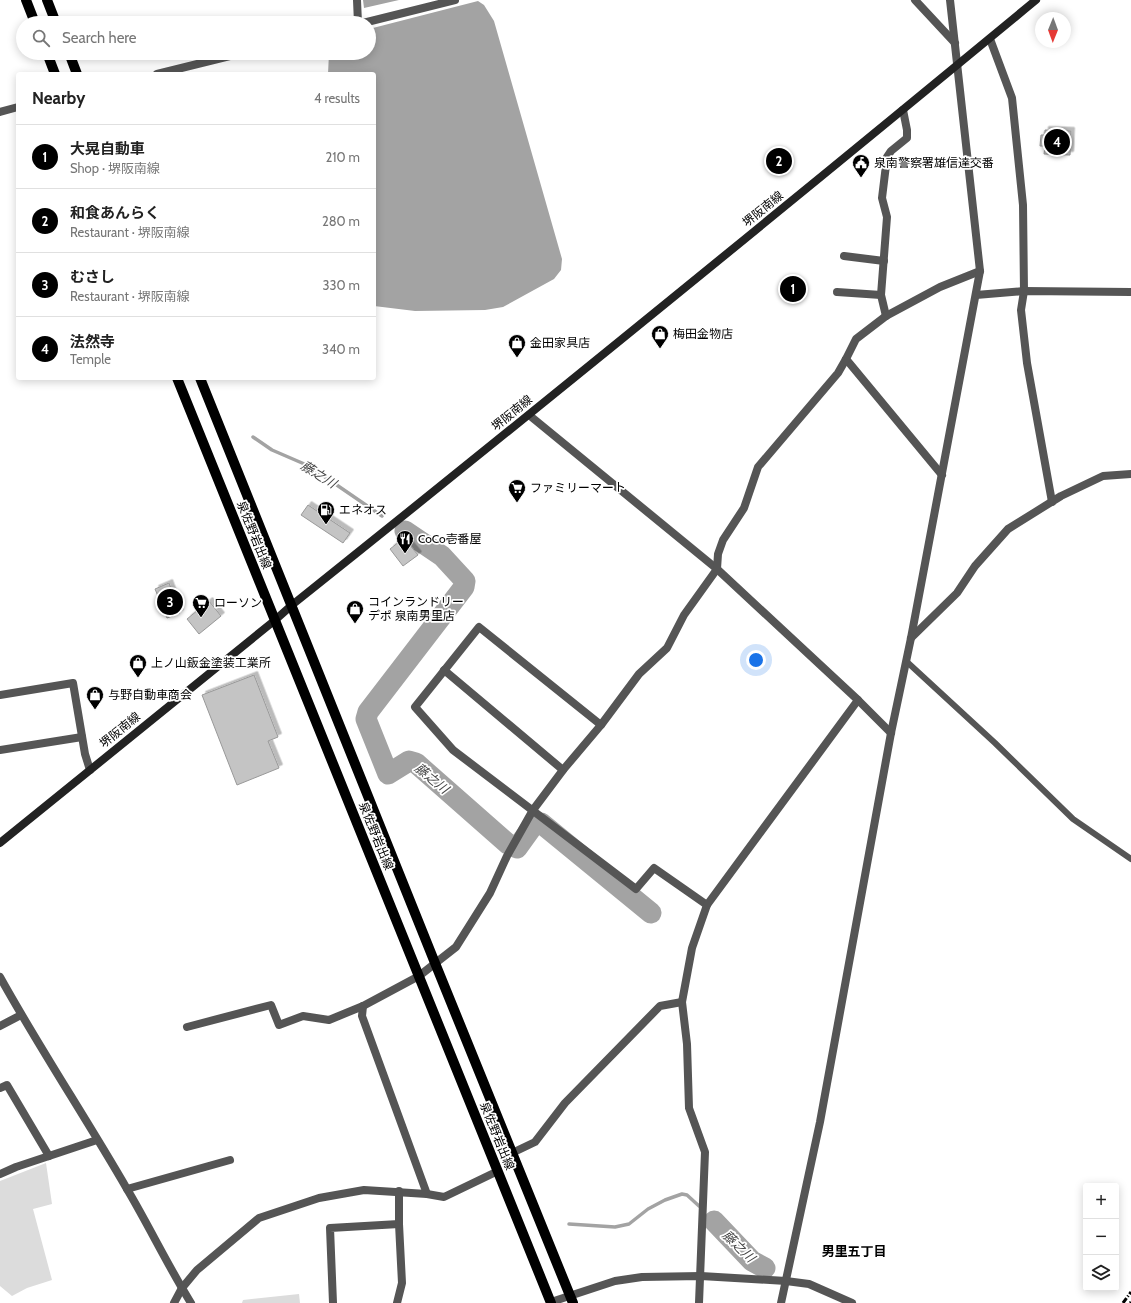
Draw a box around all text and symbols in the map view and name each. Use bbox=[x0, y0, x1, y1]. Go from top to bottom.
north arrow bbox=[1035, 12, 1071, 48]
search box bbox=[16, 16, 376, 60]
icon: search bbox=[30, 27, 52, 49]
text: Search here bbox=[62, 29, 137, 47]
text: Nearby bbox=[32, 88, 85, 108]
text: 4 results bbox=[314, 90, 360, 106]
pin: 4 bbox=[1044, 127, 1070, 157]
text: 大晃自動車 bbox=[70, 140, 145, 158]
pin: 2 bbox=[766, 146, 792, 176]
text: 1 bbox=[43, 149, 47, 165]
text: 210 m bbox=[326, 149, 360, 165]
public building icon: 泉南警察署雄信達交番 bbox=[851, 153, 871, 178]
place label: 泉南警察署雄信達交番 bbox=[874, 155, 994, 170]
text: Shop · 堺阪南線 bbox=[70, 160, 160, 176]
street label: 堺阪南線 bbox=[739, 188, 786, 230]
text: 和食あんらく bbox=[70, 204, 160, 222]
text: 2 bbox=[42, 213, 48, 229]
text: 280 m bbox=[322, 213, 360, 229]
text: Restaurant · 堺阪南線 bbox=[70, 224, 190, 240]
text: むさし bbox=[70, 268, 115, 286]
pin: 1 bbox=[780, 274, 806, 304]
text: 3 bbox=[41, 277, 49, 293]
text: 330 m bbox=[323, 277, 360, 293]
text: Restaurant · 堺阪南線 bbox=[70, 288, 190, 304]
shop icon: 梅田金物店 bbox=[650, 324, 670, 349]
place label: 梅田金物店 bbox=[673, 326, 733, 341]
text: 法然寺 bbox=[70, 333, 115, 351]
shop icon: 金田家具店 bbox=[507, 333, 527, 358]
place label: 金田家具店 bbox=[530, 335, 590, 350]
text: 4 bbox=[41, 341, 49, 357]
text: 340 m bbox=[322, 341, 360, 357]
text: Temple bbox=[70, 351, 111, 367]
street label: 堺阪南線 bbox=[488, 392, 535, 434]
water label: 藤之川 bbox=[298, 457, 341, 492]
supermarket icon: ファミリーマート bbox=[507, 478, 527, 503]
place label: ファミリーマート bbox=[530, 480, 626, 495]
street label: 泉佐野岩出線 bbox=[234, 499, 275, 571]
fuel station icon: エネオス bbox=[316, 500, 336, 525]
place label: エネオス bbox=[339, 502, 387, 517]
restaurant icon: CoCo壱番屋 bbox=[395, 529, 415, 554]
place label: CoCo壱番屋 bbox=[418, 531, 482, 546]
pin: 3 bbox=[157, 587, 183, 617]
supermarket icon: ローソン bbox=[191, 593, 211, 618]
place label: コインランドリー デポ 泉南男里店 bbox=[368, 594, 464, 623]
place label: ローソン bbox=[214, 595, 262, 610]
shop icon: コインランドリー デポ 泉南男里店 bbox=[345, 599, 365, 624]
your location bbox=[746, 650, 766, 670]
shop icon: 上ノ山鈑金塗装工業所 bbox=[128, 653, 148, 678]
place label: 上ノ山鈑金塗装工業所 bbox=[151, 655, 271, 670]
shop icon: 与野自動車商会 bbox=[85, 685, 105, 710]
place label: 与野自動車商会 bbox=[108, 687, 192, 702]
street label: 堺阪南線 bbox=[96, 709, 143, 751]
water label: 藤之川 bbox=[412, 760, 454, 798]
street label: 泉佐野岩出線 bbox=[356, 800, 397, 872]
street label: 泉佐野岩出線 bbox=[477, 1100, 518, 1172]
map controls bbox=[1083, 1183, 1119, 1291]
button: + bbox=[1083, 1183, 1119, 1219]
button: − bbox=[1083, 1219, 1119, 1255]
water label: 藤之川 bbox=[719, 1227, 760, 1267]
district label: 男里五丁目 bbox=[821, 1243, 887, 1259]
button: layers bbox=[1083, 1255, 1119, 1291]

